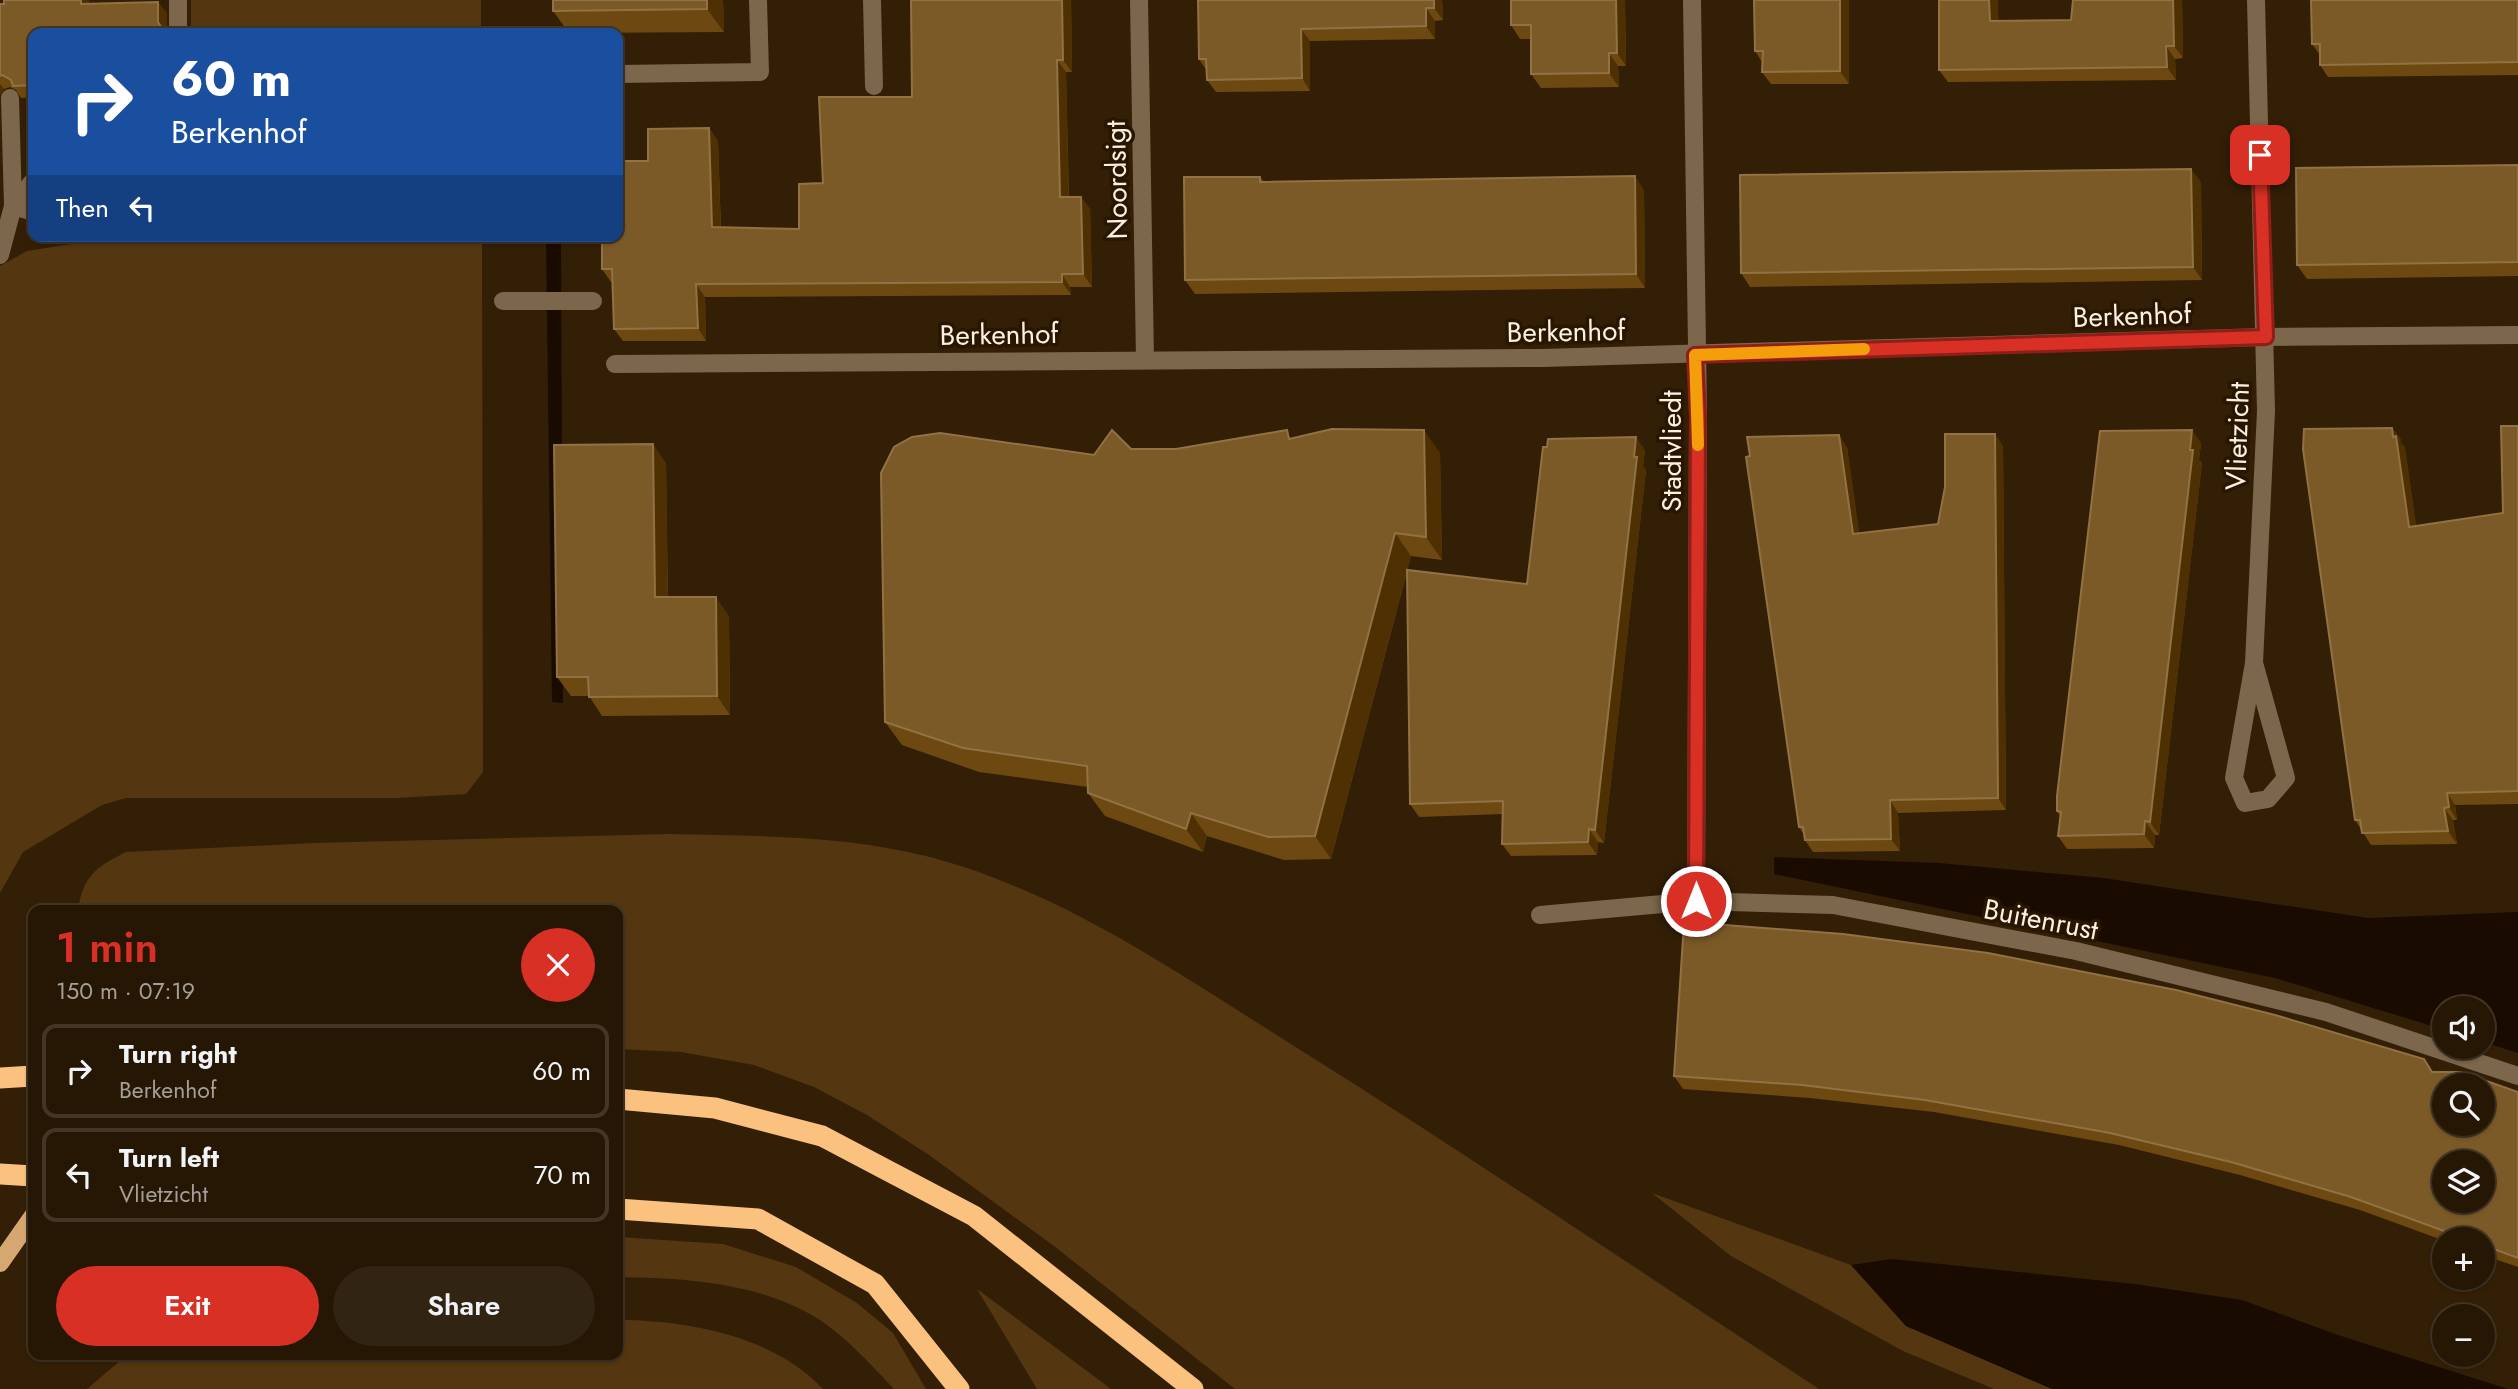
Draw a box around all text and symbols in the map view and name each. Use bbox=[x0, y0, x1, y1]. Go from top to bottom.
text: 60 m bbox=[171, 44, 291, 114]
icon: right bbox=[56, 56, 147, 147]
text: Berkenhof bbox=[171, 109, 307, 155]
street label: Noordsigt bbox=[1095, 120, 1138, 240]
pin bbox=[2230, 125, 2290, 185]
icon: arrive bbox=[2241, 136, 2279, 174]
text: Then bbox=[56, 189, 109, 227]
icon: left bbox=[123, 189, 161, 227]
street label: Berkenhof bbox=[2072, 293, 2193, 338]
street label: Berkenhof bbox=[1506, 310, 1627, 353]
street label: Berkenhof bbox=[939, 313, 1060, 356]
street label: Vlietzicht bbox=[2215, 381, 2260, 491]
street label: Stadtvliedt bbox=[1651, 390, 1692, 512]
position arrow bbox=[1659, 864, 1733, 938]
street label: Buitenrust bbox=[1980, 888, 2102, 951]
text: 1 min bbox=[56, 917, 158, 978]
button: close bbox=[521, 928, 595, 1002]
text: 150 m · 07:19 bbox=[56, 974, 195, 1008]
map controls bbox=[2432, 996, 2495, 1367]
button: sound bbox=[2432, 996, 2495, 1059]
text: Turn right bbox=[119, 1035, 237, 1073]
icon: right bbox=[60, 1052, 98, 1090]
text: 60 m bbox=[532, 1052, 591, 1090]
text: Berkenhof bbox=[119, 1073, 216, 1107]
button: search bbox=[2432, 1073, 2495, 1136]
text: Turn left bbox=[119, 1139, 219, 1177]
button: layers bbox=[2432, 1150, 2495, 1213]
icon: left bbox=[60, 1156, 98, 1194]
text: 70 m bbox=[534, 1156, 591, 1194]
text: Vlietzicht bbox=[119, 1177, 208, 1211]
button: + bbox=[2432, 1227, 2495, 1290]
button: Exit bbox=[56, 1266, 319, 1346]
button: Share bbox=[333, 1266, 595, 1346]
button: − bbox=[2432, 1304, 2495, 1367]

